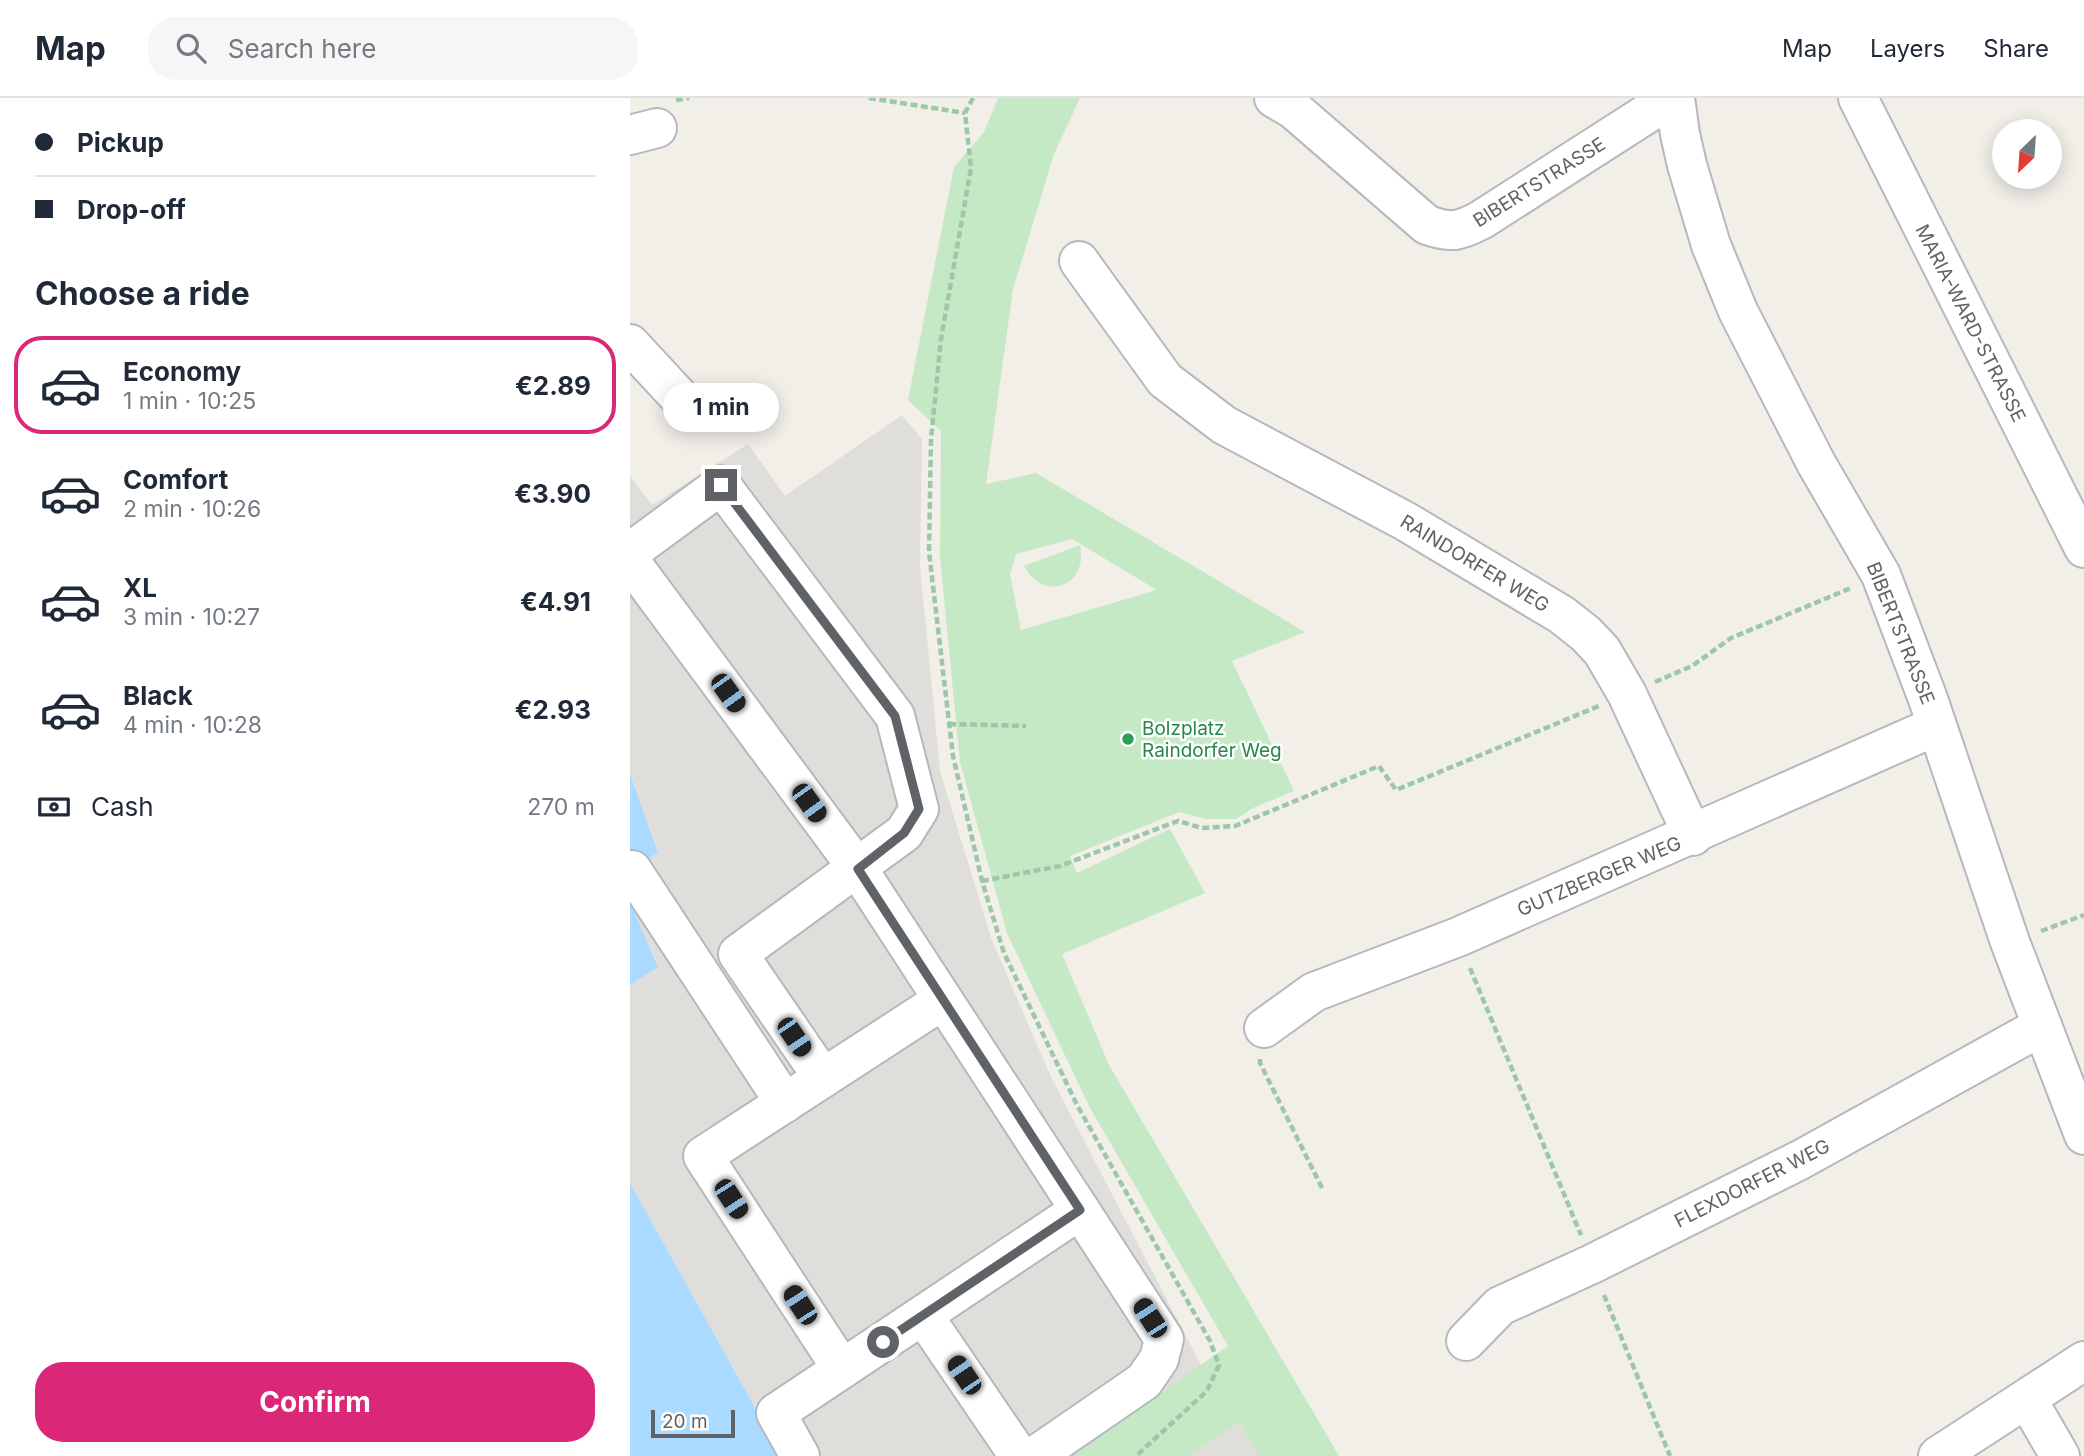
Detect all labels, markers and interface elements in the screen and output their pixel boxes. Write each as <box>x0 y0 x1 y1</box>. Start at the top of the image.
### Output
search box <box>148 17 638 80</box>
text: Map <box>35 28 106 68</box>
icon: search <box>172 29 210 67</box>
text: Search here <box>228 33 376 64</box>
text: Map <box>1782 34 1832 63</box>
text: Layers <box>1870 34 1945 63</box>
text: Share <box>1983 34 2049 63</box>
north arrow <box>1992 119 2062 189</box>
map controls <box>1992 119 2062 189</box>
text: Pickup <box>77 127 164 158</box>
street label: BIBERTSTRASSE <box>1469 133 1610 232</box>
text: Drop-off <box>77 194 186 225</box>
street label: MARIA-WARD-STRASSE <box>1911 220 2030 426</box>
text: Choose a ride <box>35 274 250 313</box>
icon: car <box>39 354 102 417</box>
text: Economy <box>123 356 241 387</box>
text: €2.89 <box>515 370 591 401</box>
callout: 1 min <box>663 384 779 432</box>
text: 1 min · 10:25 <box>123 387 256 415</box>
text: 1 min <box>693 393 749 421</box>
icon: car <box>39 462 102 525</box>
text: Comfort <box>123 464 228 495</box>
route end <box>705 469 737 501</box>
text: €3.90 <box>514 478 591 509</box>
text: 2 min · 10:26 <box>123 495 261 523</box>
street label: RAINDORFER WEG <box>1396 510 1553 617</box>
street label: BIBERTSTRASSE <box>1862 559 1940 708</box>
icon: car <box>39 570 102 633</box>
text: XL <box>123 572 157 603</box>
text: €4.91 <box>520 586 591 617</box>
text: 3 min · 10:27 <box>123 603 260 631</box>
car <box>708 670 749 716</box>
icon: car <box>39 678 102 741</box>
text: Black <box>123 680 193 711</box>
text: €2.93 <box>515 694 591 725</box>
text: 4 min · 10:28 <box>123 711 262 739</box>
place label: Bolzplatz Raindorfer Weg <box>1142 717 1282 762</box>
marker: Bolzplatz Raindorfer Weg <box>1120 731 1136 747</box>
car <box>789 780 830 826</box>
icon: cash <box>35 788 73 826</box>
text: Cash <box>91 791 154 822</box>
text: 270 m <box>527 793 595 821</box>
street label: GUTZBERGER WEG <box>1514 831 1685 921</box>
car <box>774 1014 815 1060</box>
street label: FLEXDORFER WEG <box>1671 1134 1834 1233</box>
car <box>711 1176 752 1222</box>
car <box>780 1282 821 1328</box>
car <box>1130 1295 1171 1341</box>
route start <box>867 1326 899 1358</box>
car <box>944 1352 985 1398</box>
button: Confirm <box>35 1362 595 1442</box>
scale bar <box>651 1407 735 1439</box>
text: 20 m <box>662 1410 708 1433</box>

